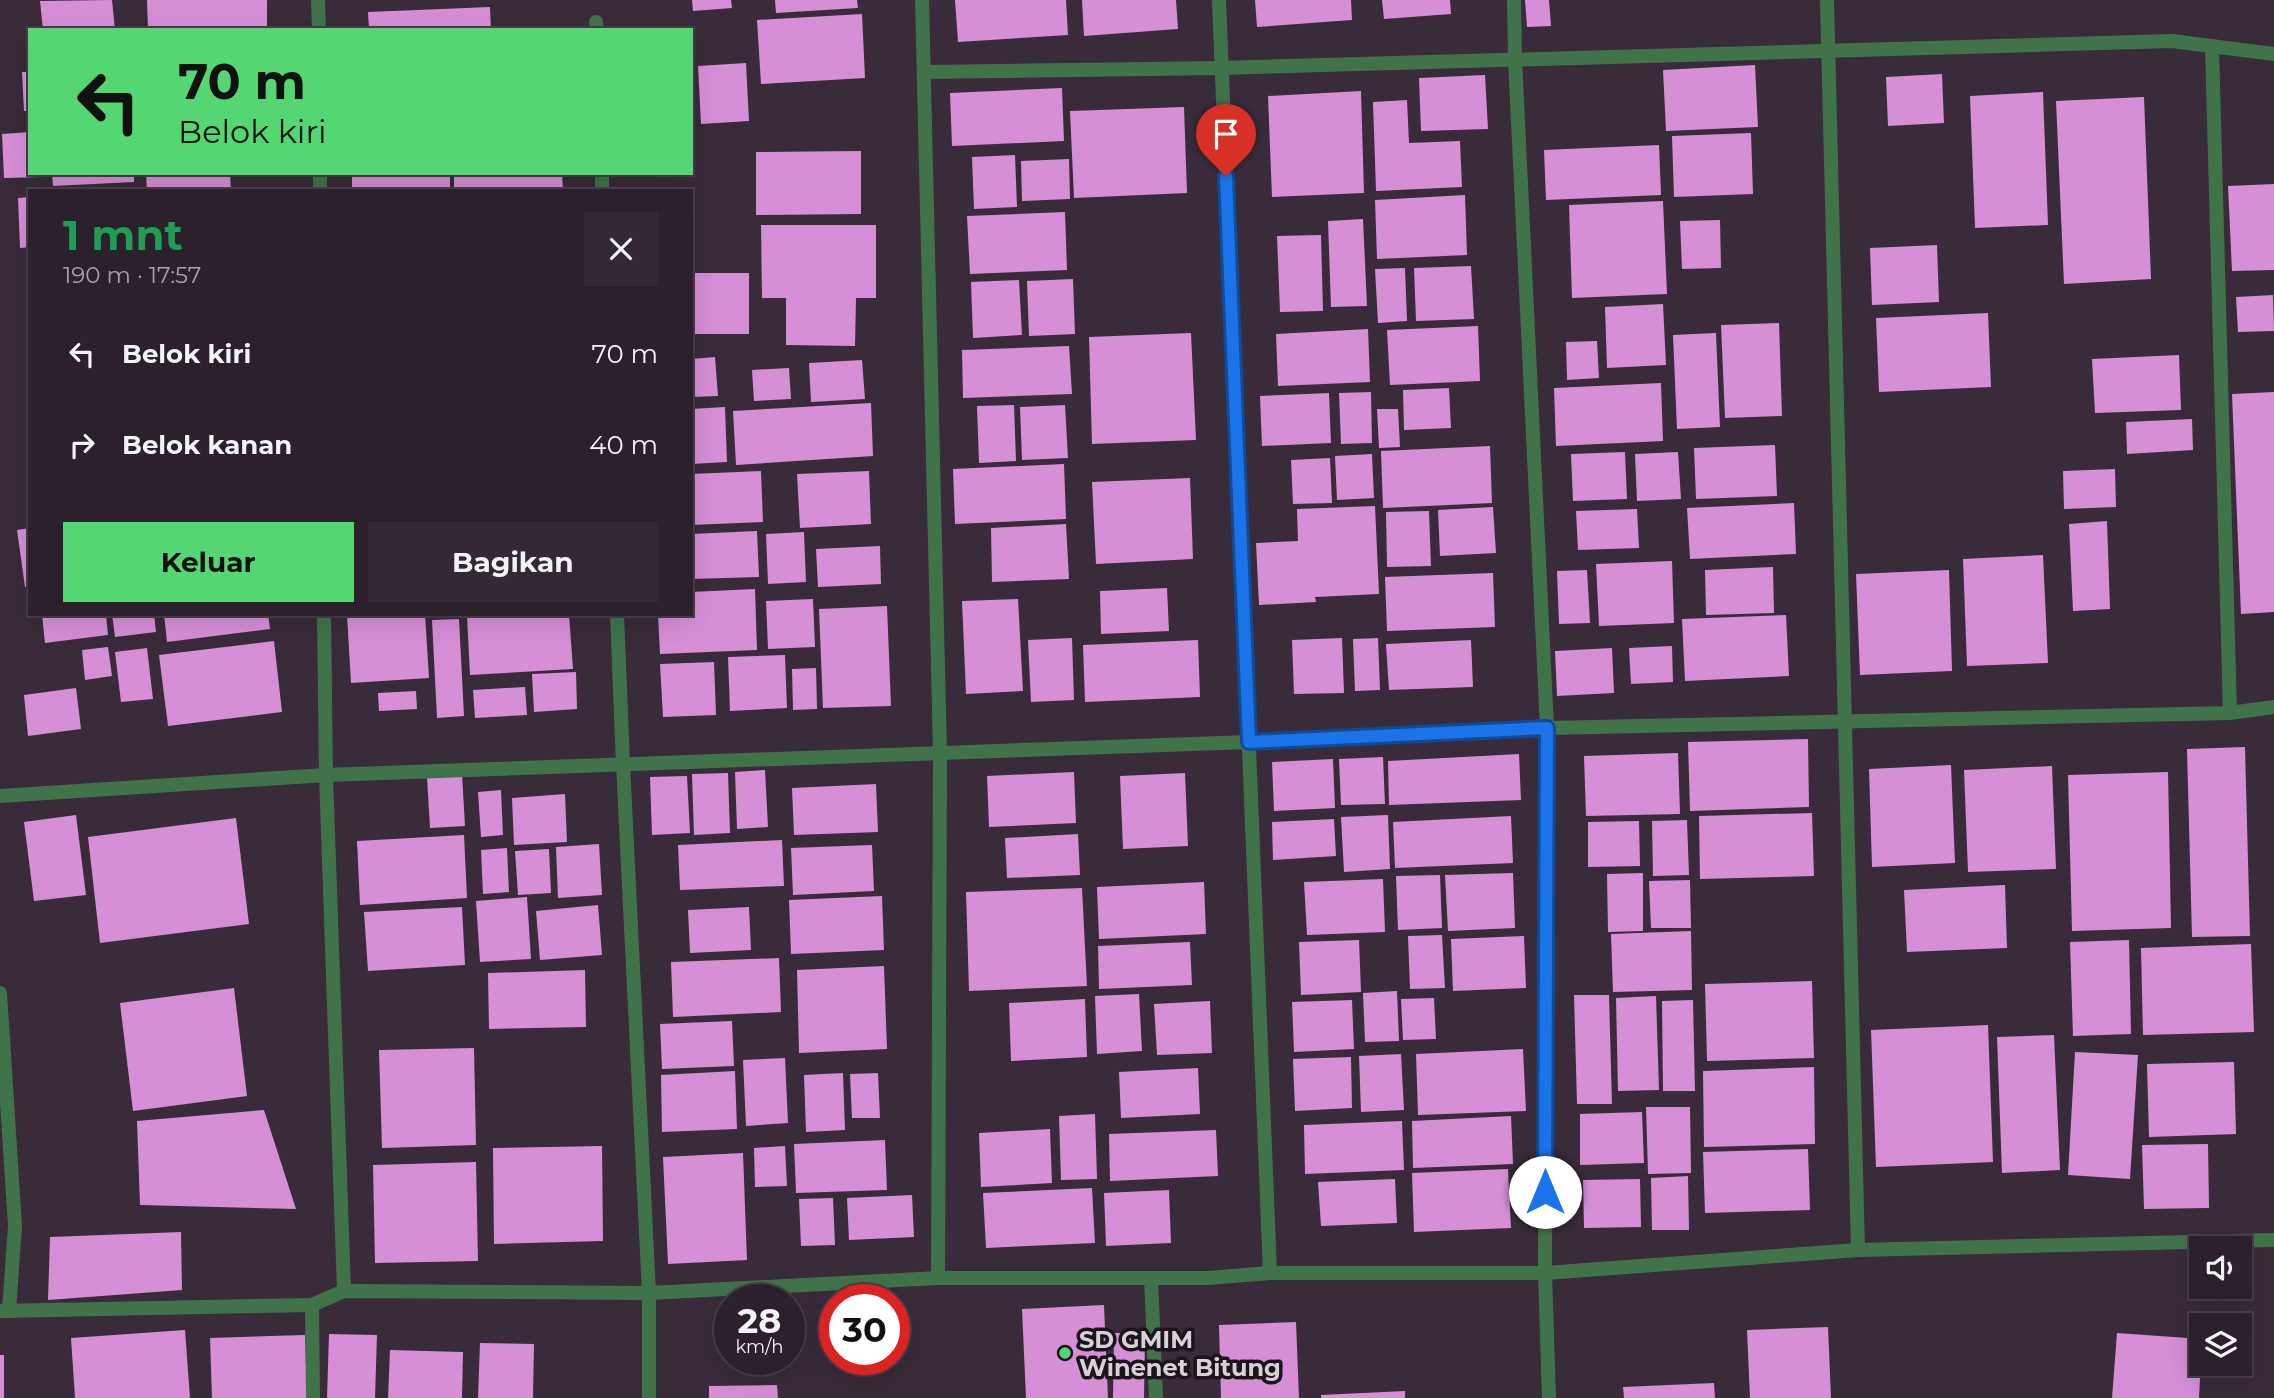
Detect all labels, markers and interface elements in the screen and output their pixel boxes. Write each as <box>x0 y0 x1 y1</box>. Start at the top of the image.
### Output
text: 70 m <box>178 52 306 111</box>
icon: left <box>63 56 154 147</box>
pin <box>1196 104 1256 176</box>
text: Belok kiri <box>178 112 327 151</box>
icon: arrive <box>1207 115 1245 153</box>
text: 1 mnt <box>63 209 183 261</box>
button: close <box>584 212 658 286</box>
text: 190 m · 17:57 <box>63 261 201 289</box>
icon: left <box>63 335 101 373</box>
text: Belok kiri <box>122 338 251 370</box>
text: 70 m <box>592 338 658 370</box>
icon: right <box>63 426 101 464</box>
text: Belok kanan <box>122 429 292 461</box>
text: 40 m <box>589 429 658 461</box>
button: Keluar <box>63 522 354 602</box>
button: Bagikan <box>368 522 658 602</box>
position arrow <box>1508 1155 1582 1229</box>
map controls <box>2189 1236 2252 1376</box>
button: sound <box>2189 1236 2252 1299</box>
speed limit sign: 30 <box>819 1284 910 1375</box>
text: 28 <box>738 1299 781 1342</box>
button: layers <box>2189 1313 2252 1376</box>
place label: SD GMIM Winenet Bitung <box>1079 1325 1281 1382</box>
text: km/h <box>735 1336 784 1358</box>
marker: SD GMIM Winenet Bitung <box>1057 1345 1073 1361</box>

